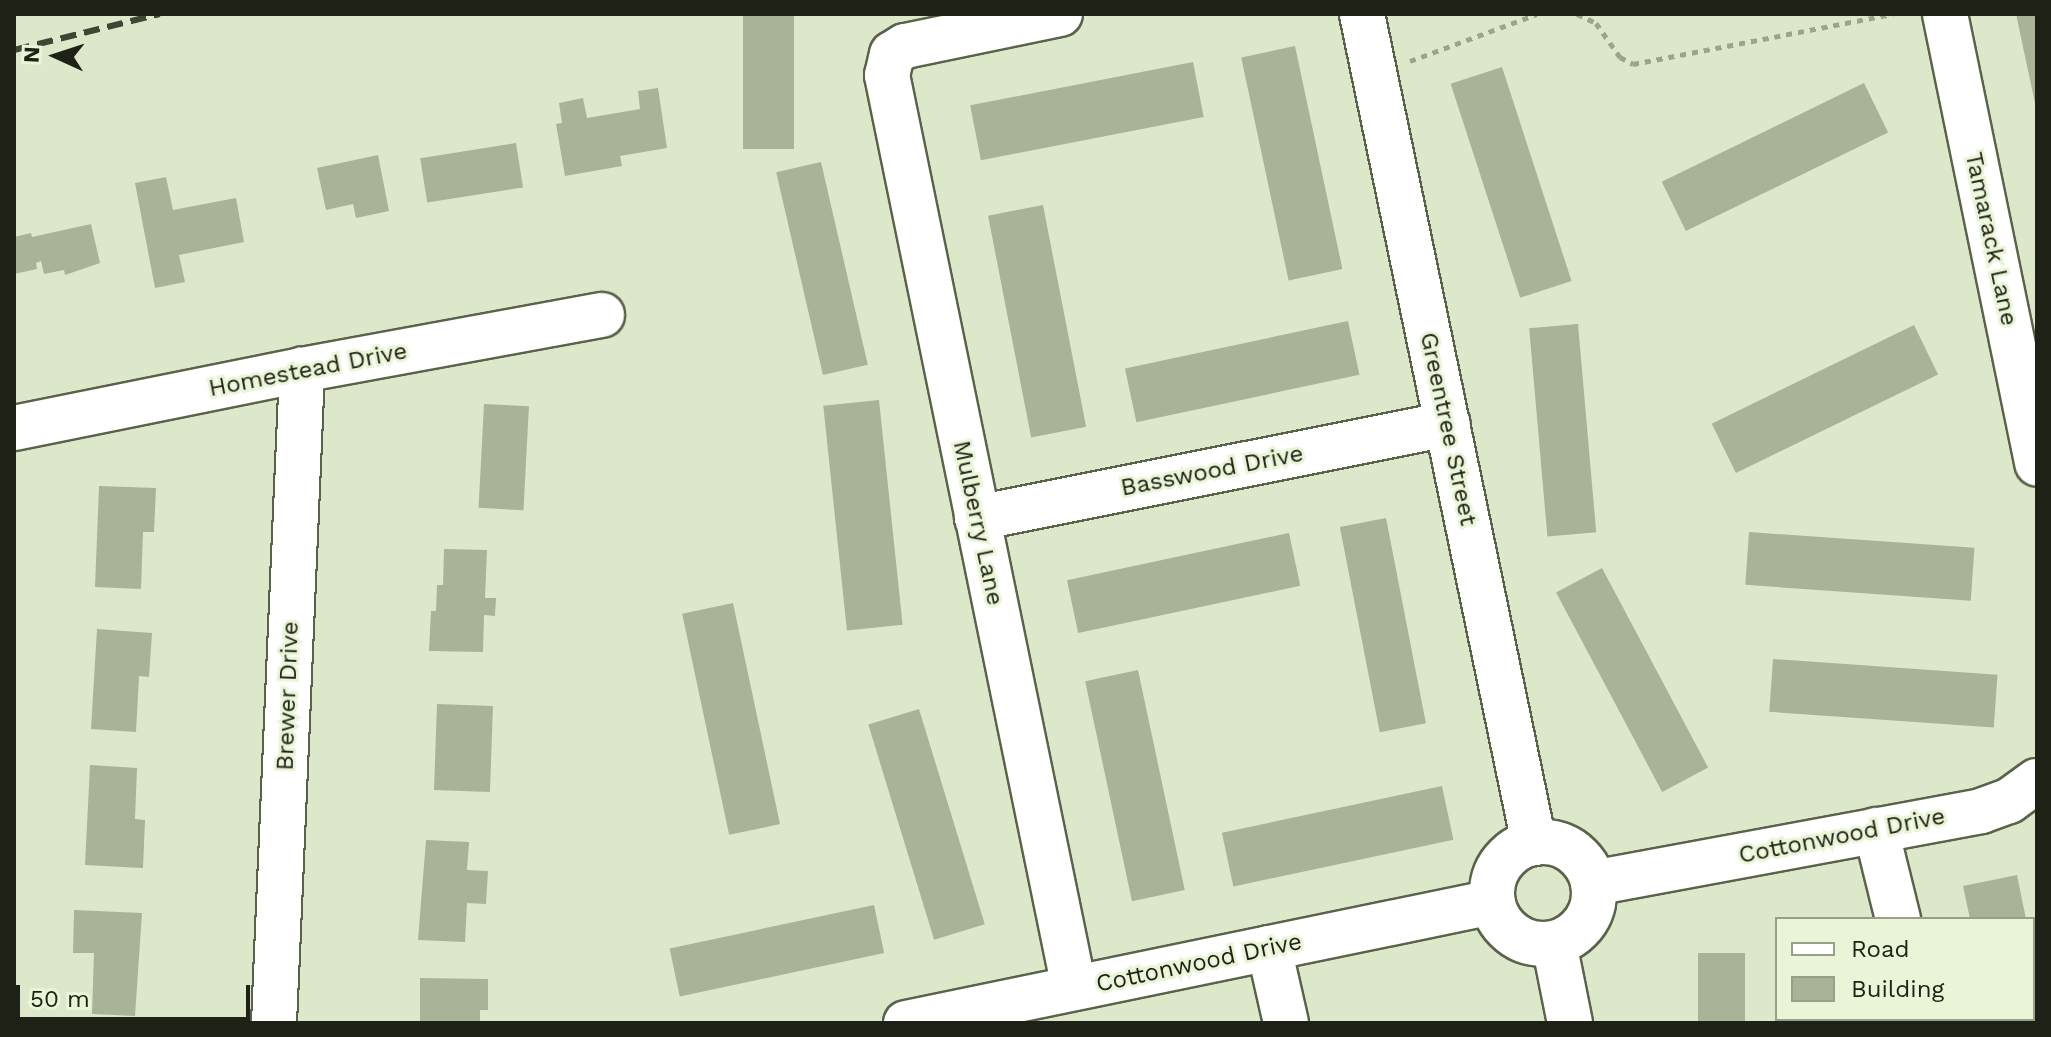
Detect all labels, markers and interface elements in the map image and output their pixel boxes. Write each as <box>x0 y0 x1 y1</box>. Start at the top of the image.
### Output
north arrow <box>16 16 96 96</box>
text: N <box>19 46 44 64</box>
street label: Tamarack Lane <box>1959 149 2023 329</box>
street label: Greentree Street <box>1413 330 1483 528</box>
street label: Homestead Drive <box>206 337 410 403</box>
street label: Mulberry Lane <box>946 438 1010 608</box>
street label: Basswood Drive <box>1118 439 1306 503</box>
street label: Brewer Drive <box>271 621 305 771</box>
street label: Cottonwood Drive <box>1736 802 1948 870</box>
legend <box>1775 917 2035 1021</box>
street label: Cottonwood Drive <box>1093 927 1305 999</box>
text: Road <box>1851 935 1910 963</box>
scale bar <box>20 969 254 1019</box>
text: Building <box>1851 975 1944 1003</box>
text: 50 m <box>30 985 90 1013</box>

